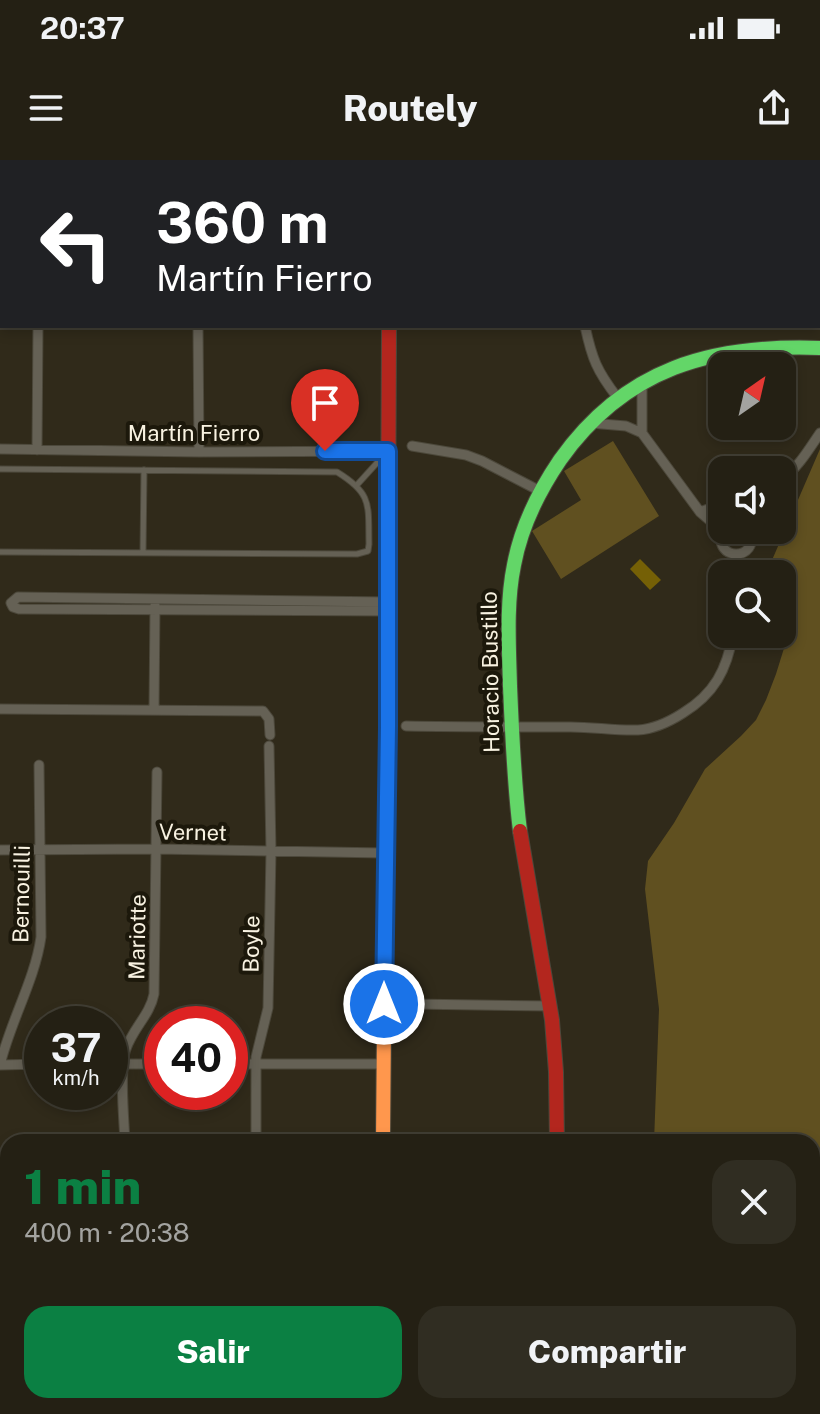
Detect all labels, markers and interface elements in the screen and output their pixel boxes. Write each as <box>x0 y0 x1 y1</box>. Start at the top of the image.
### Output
text: 20:37 <box>40 10 125 46</box>
icon: menu <box>24 86 68 130</box>
icon: share <box>752 86 796 130</box>
text: Routely <box>343 87 477 129</box>
text: 360 m <box>156 190 329 256</box>
icon: left <box>24 192 128 296</box>
text: Martín Fierro <box>156 257 373 299</box>
north arrow <box>708 352 796 440</box>
map controls <box>708 352 796 648</box>
pin <box>291 369 359 451</box>
icon: arrive <box>303 381 347 425</box>
street label: Martín Fierro <box>128 420 260 446</box>
button: sound <box>708 456 796 544</box>
button: search <box>708 560 796 648</box>
street label: Horacio Bustillo <box>476 591 504 753</box>
street label: Vernet <box>159 818 227 846</box>
street label: Bernouilli <box>7 845 35 943</box>
street label: Mariotte <box>123 894 151 980</box>
street label: Boyle <box>238 915 264 973</box>
position arrow <box>342 962 426 1046</box>
speed limit sign: 40 <box>144 1006 248 1110</box>
text: 37 <box>51 1024 101 1071</box>
text: km/h <box>52 1066 100 1090</box>
text: 1 min <box>24 1158 141 1215</box>
button: close <box>712 1160 796 1244</box>
text: 400 m · 20:38 <box>24 1217 190 1248</box>
button: Salir <box>24 1306 402 1398</box>
button: Compartir <box>418 1306 796 1398</box>

